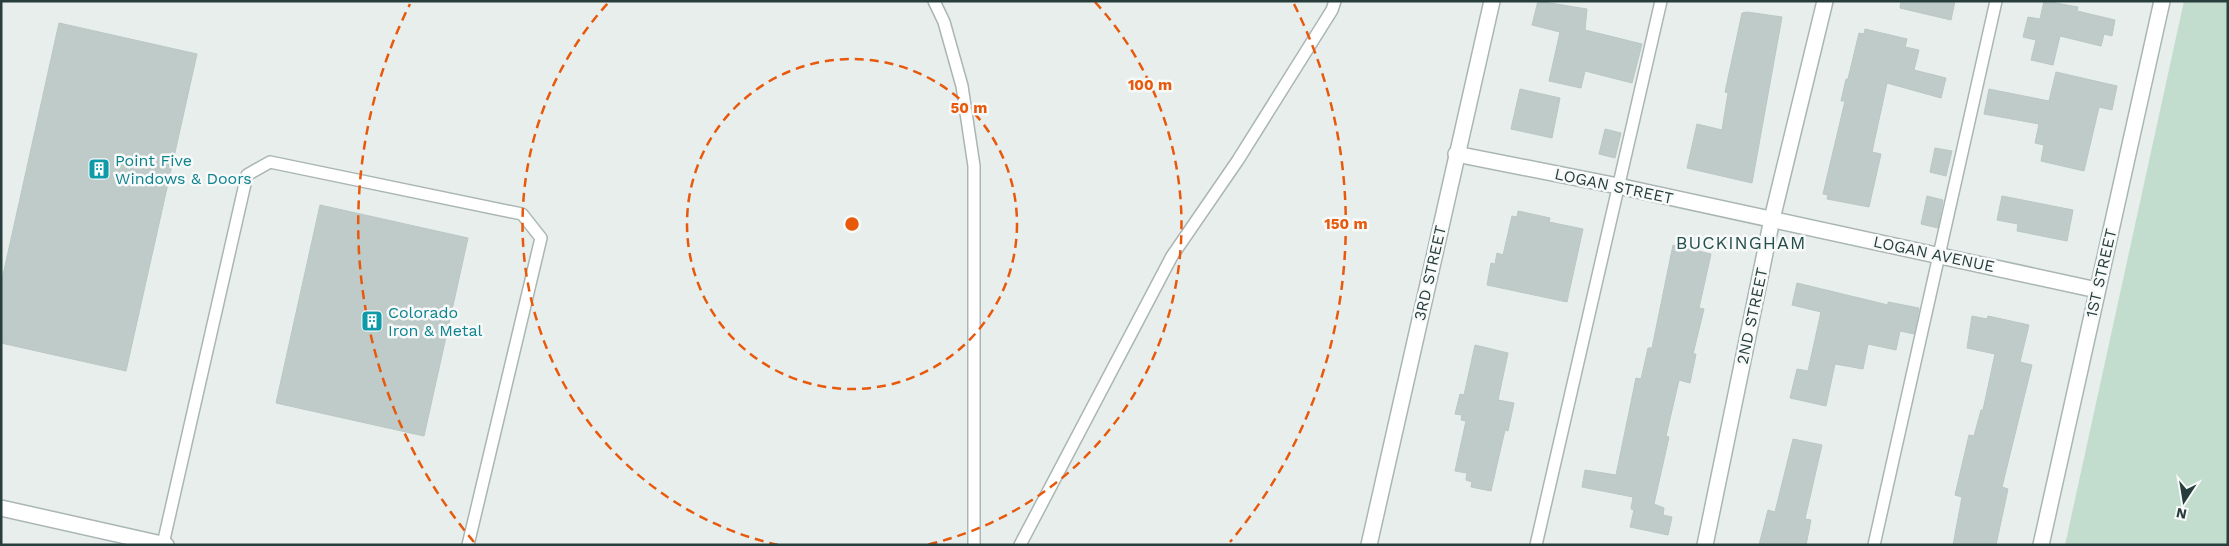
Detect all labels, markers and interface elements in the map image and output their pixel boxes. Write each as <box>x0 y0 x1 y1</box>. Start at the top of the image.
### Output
text: 100 m <box>1128 76 1172 94</box>
text: 50 m <box>951 99 987 117</box>
place label: Point Five Windows & Doors <box>115 151 252 188</box>
building icon: Point Five Windows & Doors <box>87 157 111 181</box>
street label: LOGAN STREET <box>1553 164 1675 208</box>
centre of rings <box>843 215 861 233</box>
text: 150 m <box>1324 215 1368 233</box>
street label: 3RD STREET <box>1410 223 1450 322</box>
street label: 1ST STREET <box>2082 226 2121 319</box>
district label: BUCKINGHAM <box>1676 232 1806 253</box>
street label: LOGAN AVENUE <box>1872 232 1996 276</box>
street label: 2ND STREET <box>1732 266 1772 366</box>
place label: Colorado Iron & Metal <box>388 303 483 340</box>
building icon: Colorado Iron & Metal <box>360 309 384 333</box>
north arrow <box>2159 476 2209 526</box>
text: N <box>2175 505 2188 523</box>

